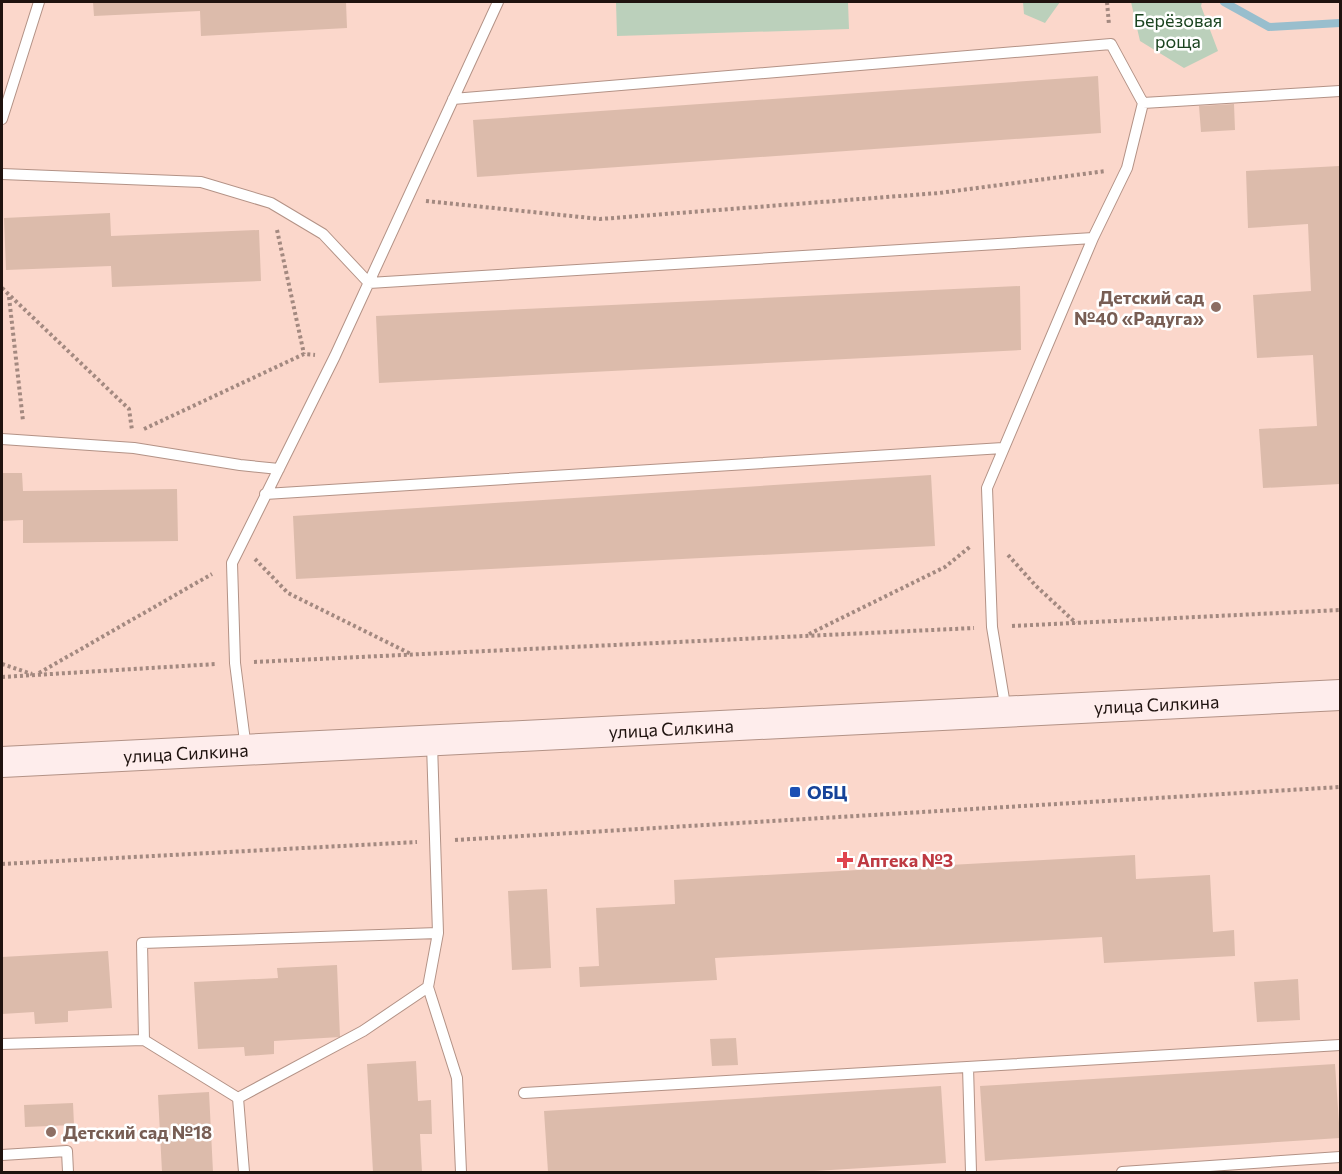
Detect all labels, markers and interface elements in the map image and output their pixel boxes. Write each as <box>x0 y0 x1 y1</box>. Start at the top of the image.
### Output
park label: Берёзовая роща <box>1134 9 1222 52</box>
place label: Детский сад №40 «Радуга» <box>1074 286 1204 329</box>
marker: Детский сад №40 «Радуга» <box>1209 300 1223 314</box>
street label: улица Силкина <box>1093 690 1220 718</box>
street label: улица Силкина <box>608 714 734 743</box>
street label: улица Силкина <box>123 739 249 767</box>
place label: ОБЦ <box>807 781 847 803</box>
marker: ОБЦ <box>788 785 802 799</box>
place label: Аптека №3 <box>857 849 953 871</box>
marker: Аптека №3 <box>838 853 852 867</box>
place label: Детский сад №18 <box>63 1121 212 1143</box>
marker: Детский сад №18 <box>44 1125 58 1139</box>

